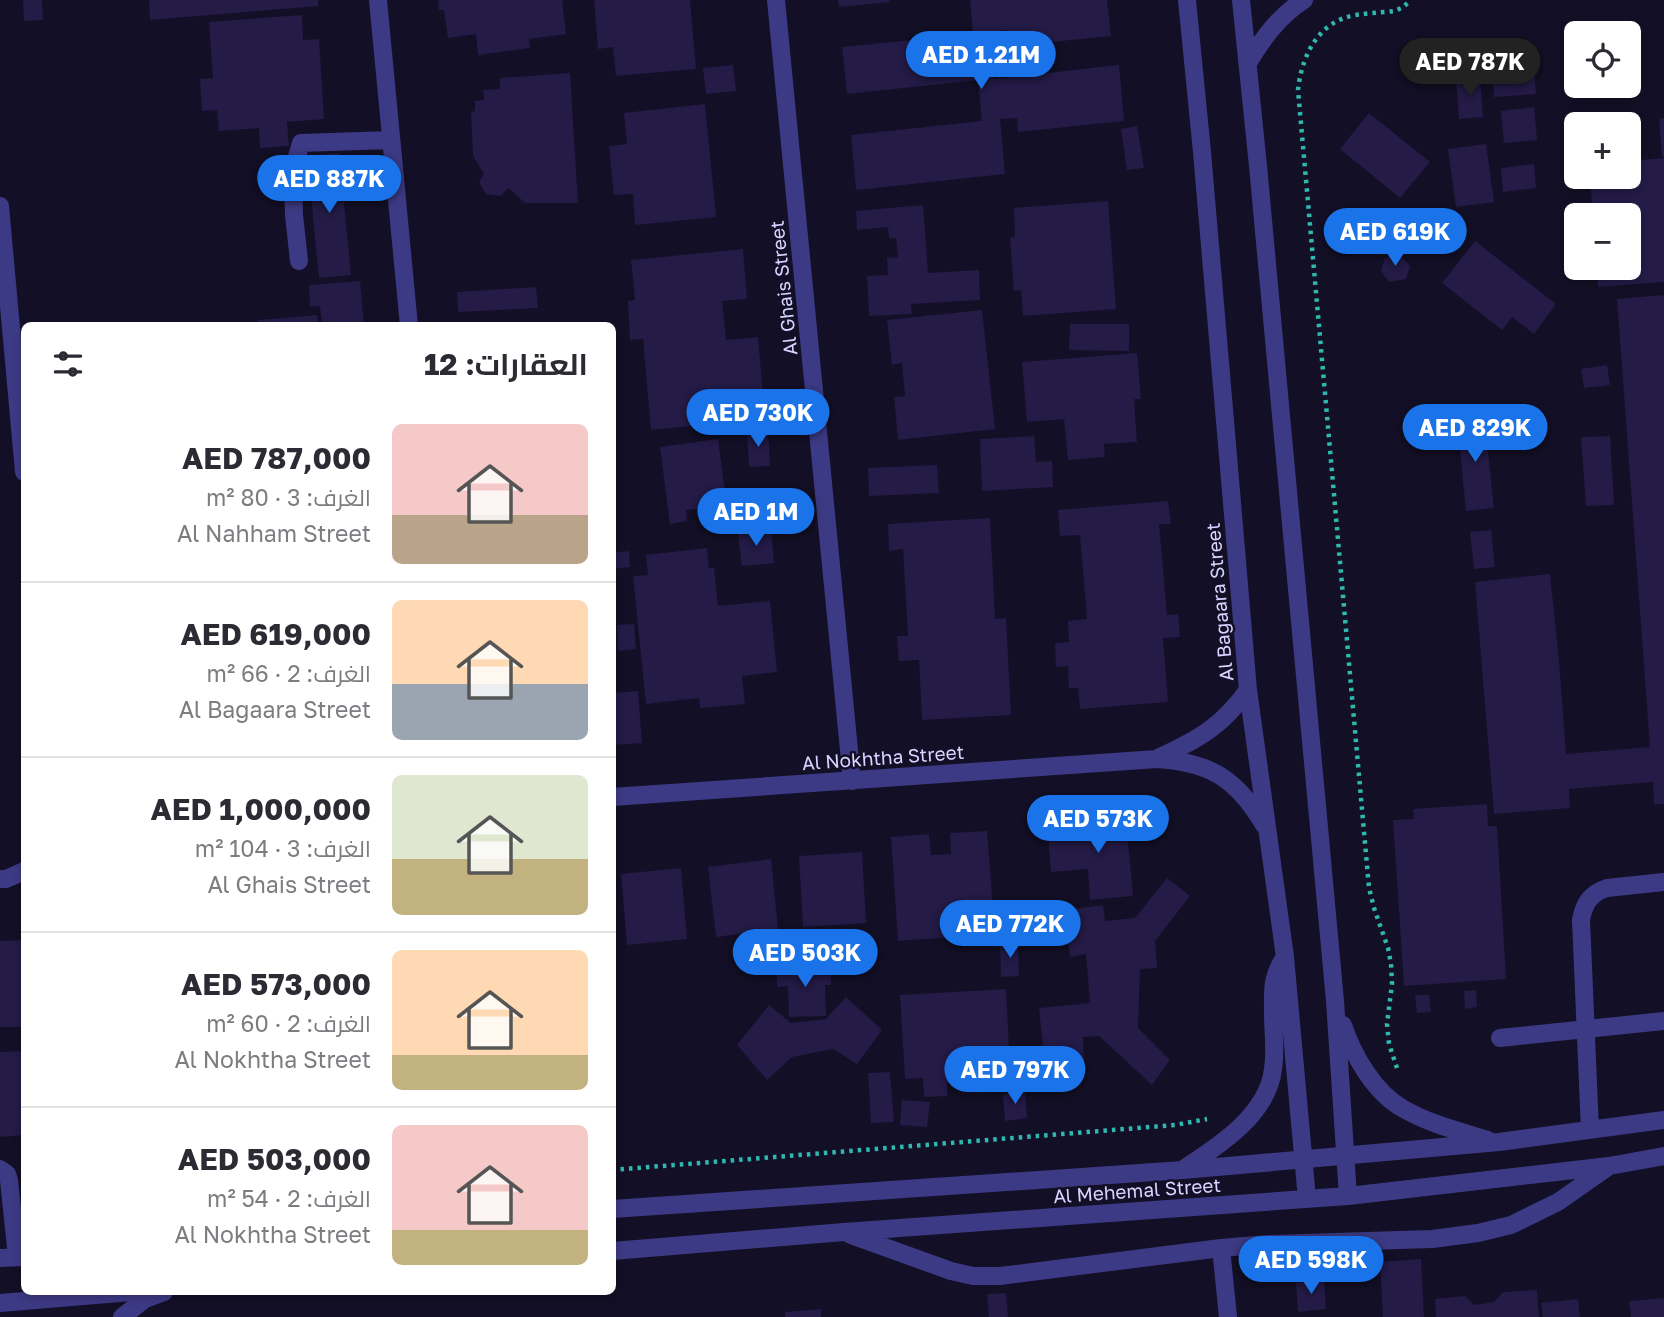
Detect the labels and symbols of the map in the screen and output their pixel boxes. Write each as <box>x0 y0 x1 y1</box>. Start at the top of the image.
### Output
pin: AED 1.21M <box>901 32 1061 91</box>
pin: AED 787K <box>1398 38 1542 98</box>
pin: AED 887K <box>257 156 401 215</box>
pin: AED 619K <box>1323 208 1467 268</box>
street label: Al Ghais Street <box>764 220 802 356</box>
pin: AED 730K <box>686 390 830 449</box>
pin: AED 829K <box>1403 405 1547 464</box>
pin: AED 1M <box>699 489 813 548</box>
street label: Al Bagaara Street <box>1201 522 1237 682</box>
street label: Al Nokhtha Street <box>801 740 965 774</box>
pin: AED 573K <box>1026 796 1170 855</box>
pin: AED 772K <box>938 900 1082 960</box>
pin: AED 503K <box>733 930 877 989</box>
pin: AED 797K <box>943 1046 1087 1106</box>
street label: Al Mehemal Street <box>1052 1173 1222 1207</box>
pin: AED 598K <box>1239 1236 1383 1296</box>

